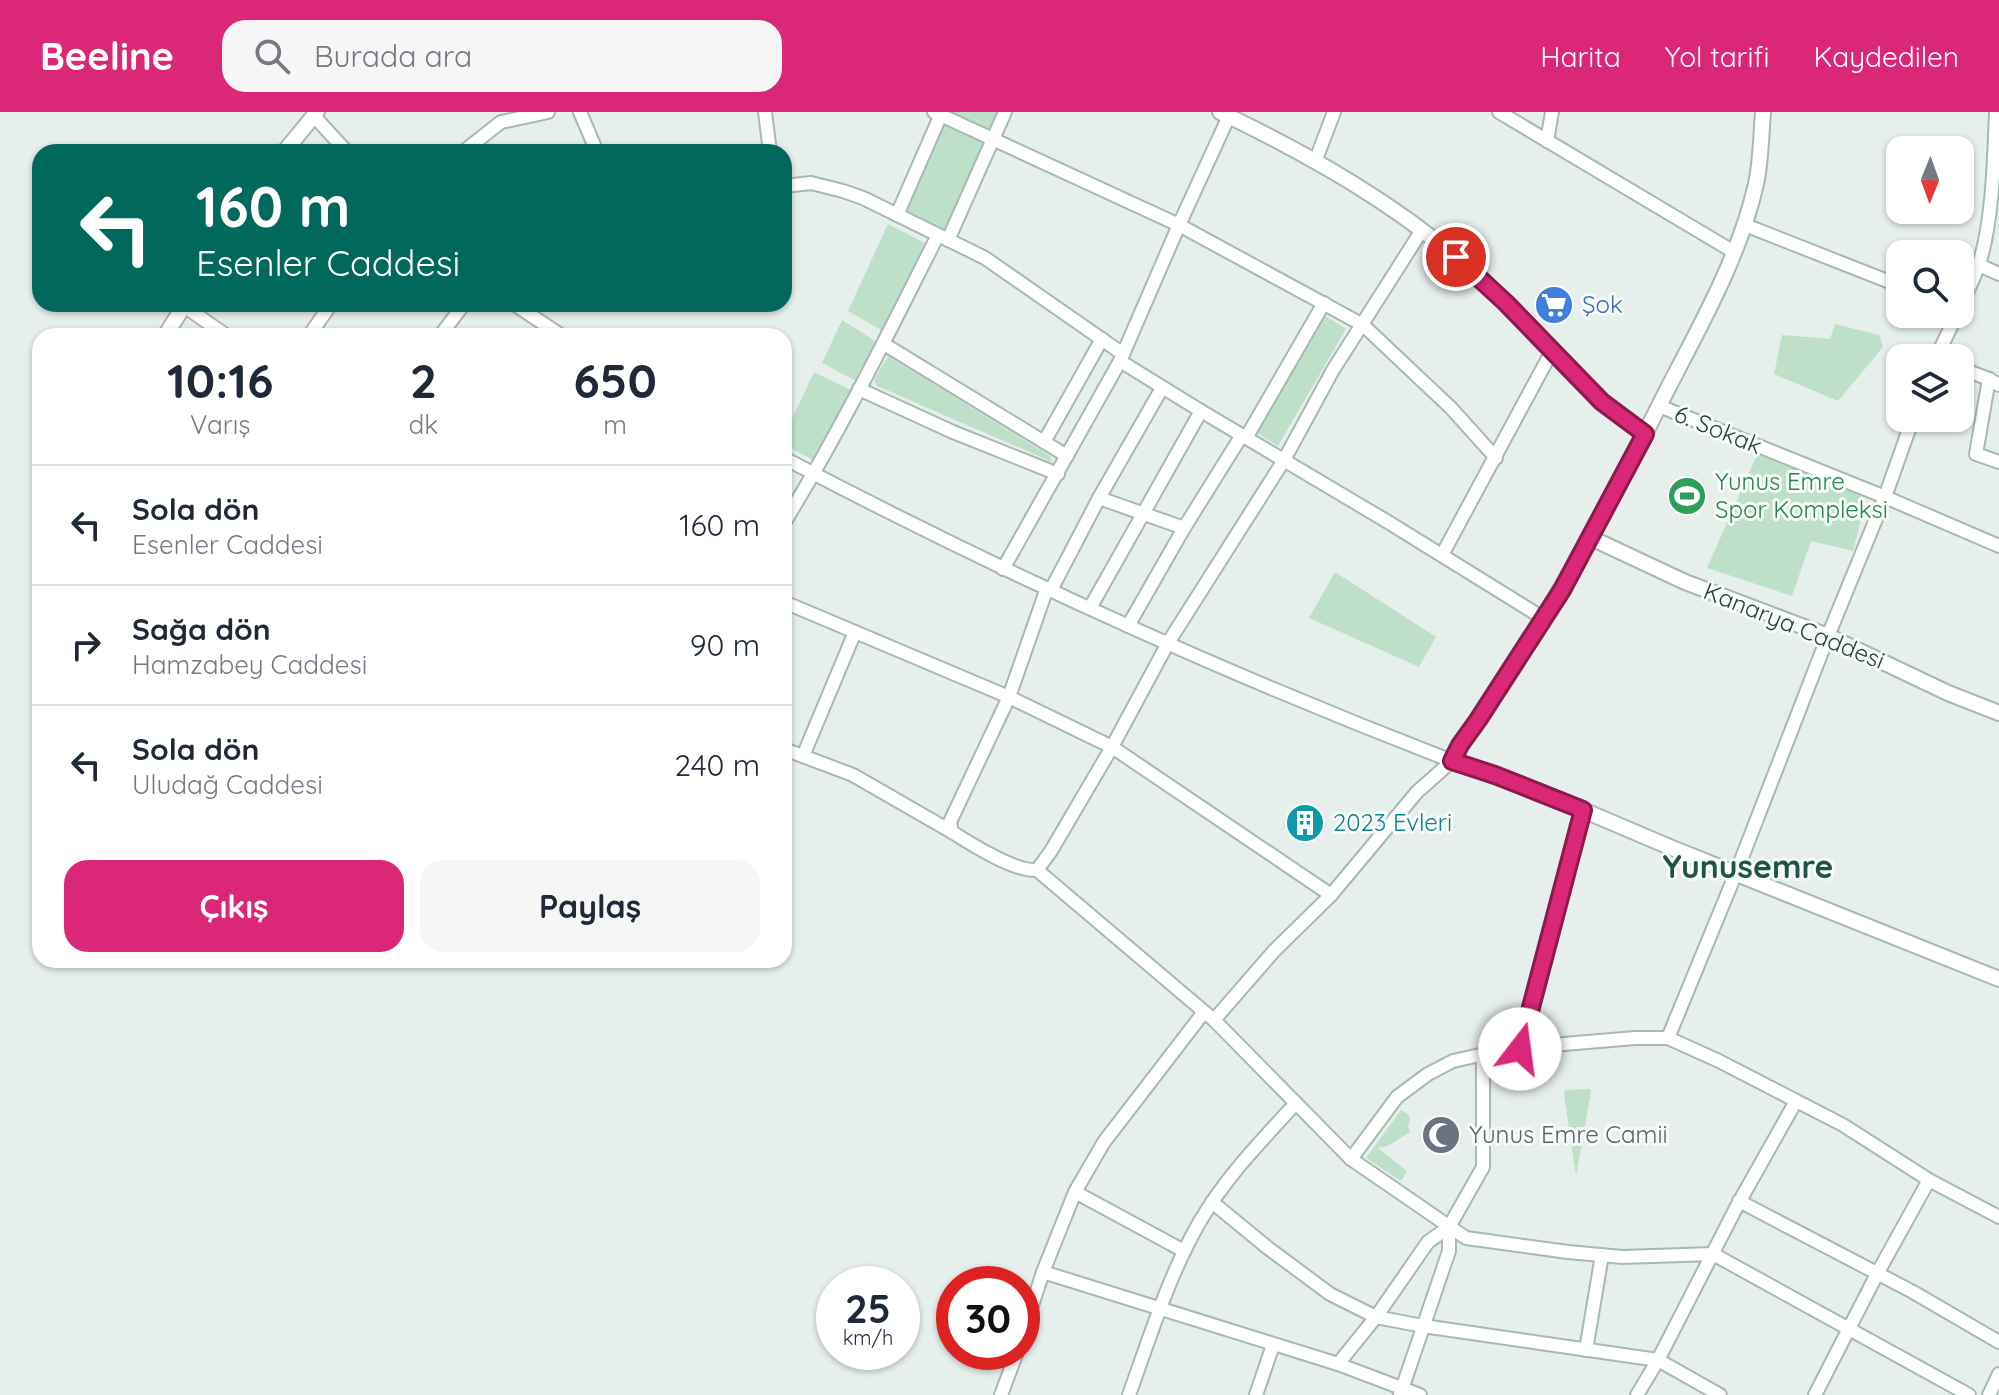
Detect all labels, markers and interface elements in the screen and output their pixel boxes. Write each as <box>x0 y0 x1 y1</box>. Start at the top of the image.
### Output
search box <box>222 20 782 92</box>
text: Beeline <box>40 32 174 80</box>
icon: search <box>250 34 294 78</box>
text: Burada ara <box>314 37 472 75</box>
text: Harita <box>1540 39 1621 74</box>
text: Yol tarifi <box>1665 39 1769 74</box>
text: Kaydedilen <box>1813 39 1959 74</box>
north arrow <box>1886 136 1974 224</box>
map controls <box>1886 136 1974 432</box>
text: 160 m <box>196 171 350 241</box>
icon: left <box>64 176 168 280</box>
pin <box>1422 223 1490 291</box>
icon: arrive <box>1434 235 1478 279</box>
text: Esenler Caddesi <box>196 240 460 285</box>
button: search <box>1886 240 1974 328</box>
supermarket icon: Şok <box>1533 284 1575 326</box>
place label: Şok <box>1582 289 1623 319</box>
button: layers <box>1886 344 1974 432</box>
text: 10:16 <box>167 350 274 410</box>
text: 2 <box>410 350 437 410</box>
text: 650 <box>573 350 657 410</box>
street label: 6. Sokak <box>1670 398 1767 460</box>
text: Varış <box>190 408 251 441</box>
text: dk <box>409 408 438 441</box>
text: m <box>603 408 627 441</box>
place label: Yunus Emre Spor Kompleksi <box>1715 466 1888 524</box>
sports icon: Yunus Emre Spor Kompleksi <box>1666 475 1708 517</box>
text: Sola dön <box>132 490 259 528</box>
icon: left <box>64 503 108 547</box>
text: 160 m <box>679 506 760 544</box>
text: Esenler Caddesi <box>132 528 323 561</box>
street label: Kanarya Caddesi <box>1700 575 1889 675</box>
text: Sağa dön <box>132 610 271 648</box>
icon: right <box>64 623 108 667</box>
text: 90 m <box>690 626 760 664</box>
text: Hamzabey Caddesi <box>132 648 367 681</box>
text: Sola dön <box>132 730 259 768</box>
icon: left <box>64 743 108 787</box>
text: 240 m <box>675 746 760 784</box>
text: Uludağ Caddesi <box>132 768 323 801</box>
building icon: 2023 Evleri <box>1284 802 1326 844</box>
place label: 2023 Evleri <box>1333 807 1452 837</box>
district label: Yunusemre <box>1663 846 1833 886</box>
button: Çıkış <box>64 860 404 952</box>
button: Paylaş <box>420 860 760 952</box>
position arrow <box>1478 1007 1562 1091</box>
mosque icon: Yunus Emre Camii <box>1420 1114 1462 1156</box>
place label: Yunus Emre Camii <box>1469 1119 1668 1149</box>
speed limit sign: 30 <box>936 1266 1040 1370</box>
text: 25 <box>845 1283 891 1333</box>
text: km/h <box>843 1325 893 1350</box>

